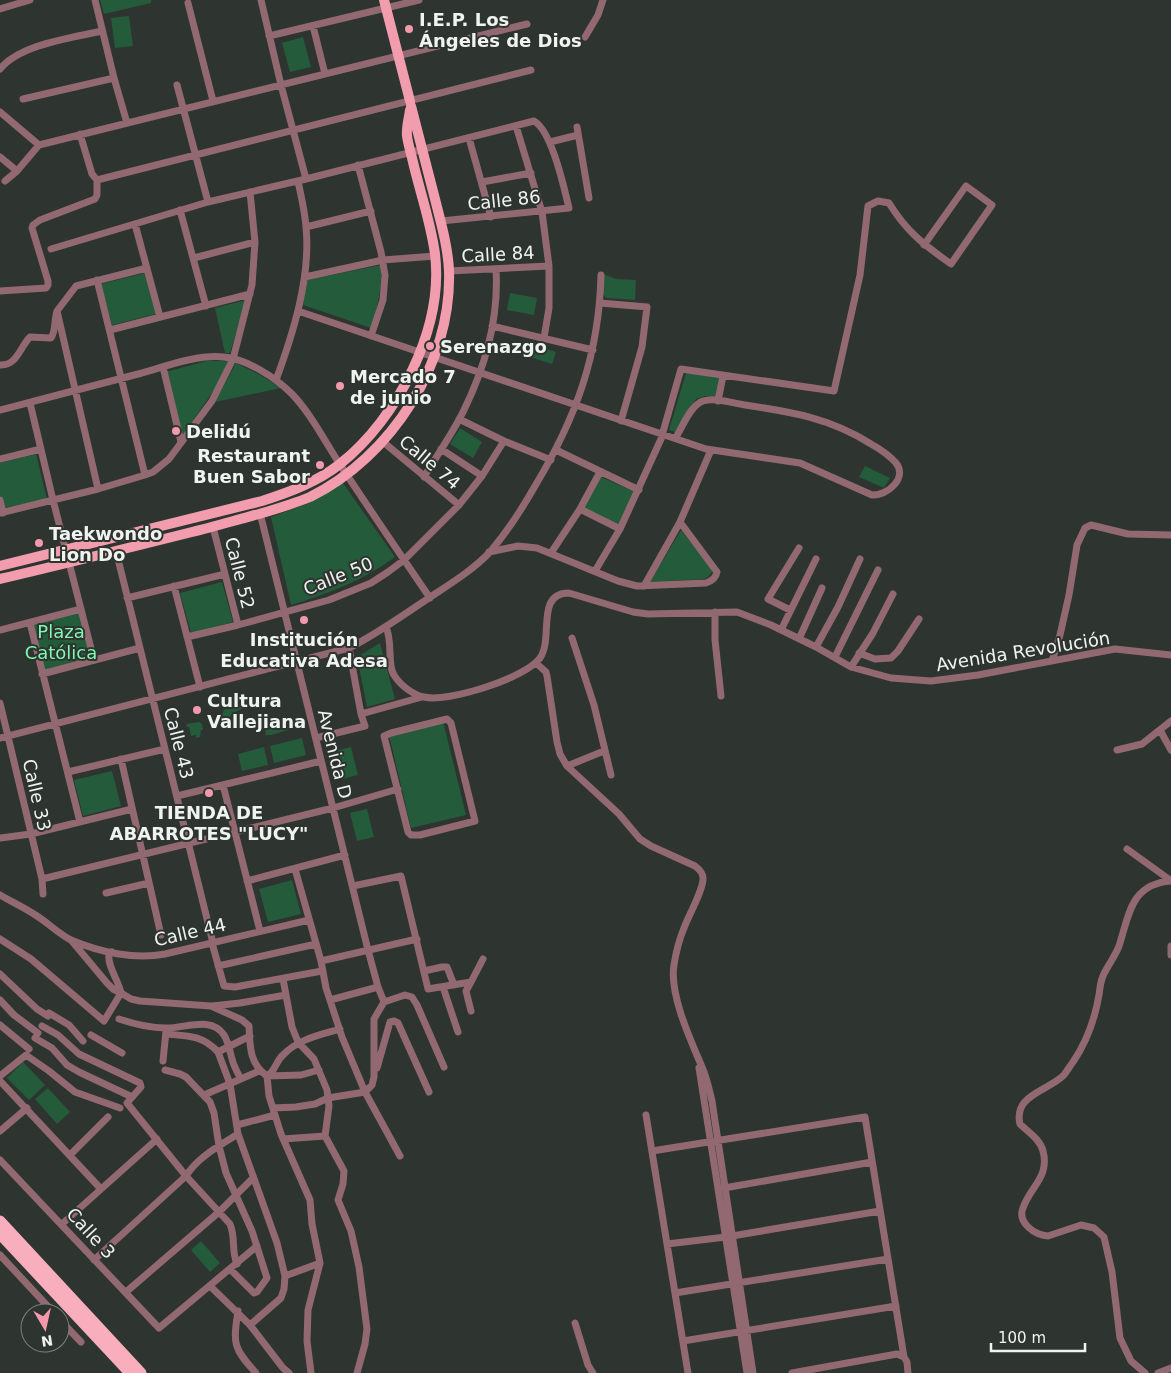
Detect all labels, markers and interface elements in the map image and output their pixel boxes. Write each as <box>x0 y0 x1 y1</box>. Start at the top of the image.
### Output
place label: I.E.P. Los Ángeles de Dios <box>419 9 582 51</box>
marker: I.E.P. Los Ángeles de Dios <box>403 23 415 35</box>
street label: Calle 86 <box>466 186 542 214</box>
street label: Calle 84 <box>461 242 535 266</box>
place label: Serenazgo <box>440 336 547 357</box>
marker: Serenazgo <box>424 340 436 352</box>
place label: Mercado 7 de junio <box>350 366 456 408</box>
marker: Mercado 7 de junio <box>334 380 346 392</box>
place label: Delidú <box>186 421 251 442</box>
marker: Delidú <box>170 425 182 437</box>
street label: Calle 74 <box>395 430 465 494</box>
place label: Restaurant Buen Sabor <box>193 445 310 487</box>
marker: Restaurant Buen Sabor <box>314 459 326 471</box>
place label: Taekwondo Lion Do <box>49 523 162 565</box>
street label: Calle 52 <box>221 535 259 611</box>
marker: Taekwondo Lion Do <box>33 537 45 549</box>
street label: Calle 50 <box>300 553 376 599</box>
marker: Institución Educativa Adesa <box>298 614 310 626</box>
park label: Plaza Católica <box>25 621 97 663</box>
street label: Avenida Revolución <box>935 627 1111 675</box>
place label: Institución Educativa Adesa <box>220 629 388 671</box>
place label: Cultura Vallejiana <box>207 690 306 732</box>
marker: Cultura Vallejiana <box>191 704 203 716</box>
street label: Calle 43 <box>160 705 198 781</box>
street label: Avenida D <box>314 707 356 801</box>
street label: Calle 33 <box>19 757 55 833</box>
marker: TIENDA DE ABARROTES "LUCY" <box>203 787 215 799</box>
place label: TIENDA DE ABARROTES "LUCY" <box>110 802 308 844</box>
street label: Calle 44 <box>152 914 228 950</box>
street label: Calle 3 <box>62 1203 120 1263</box>
north arrow <box>20 1303 70 1353</box>
scale bar <box>991 1320 1085 1352</box>
text: 100 m <box>998 1329 1046 1347</box>
text: N <box>40 1332 54 1350</box>

